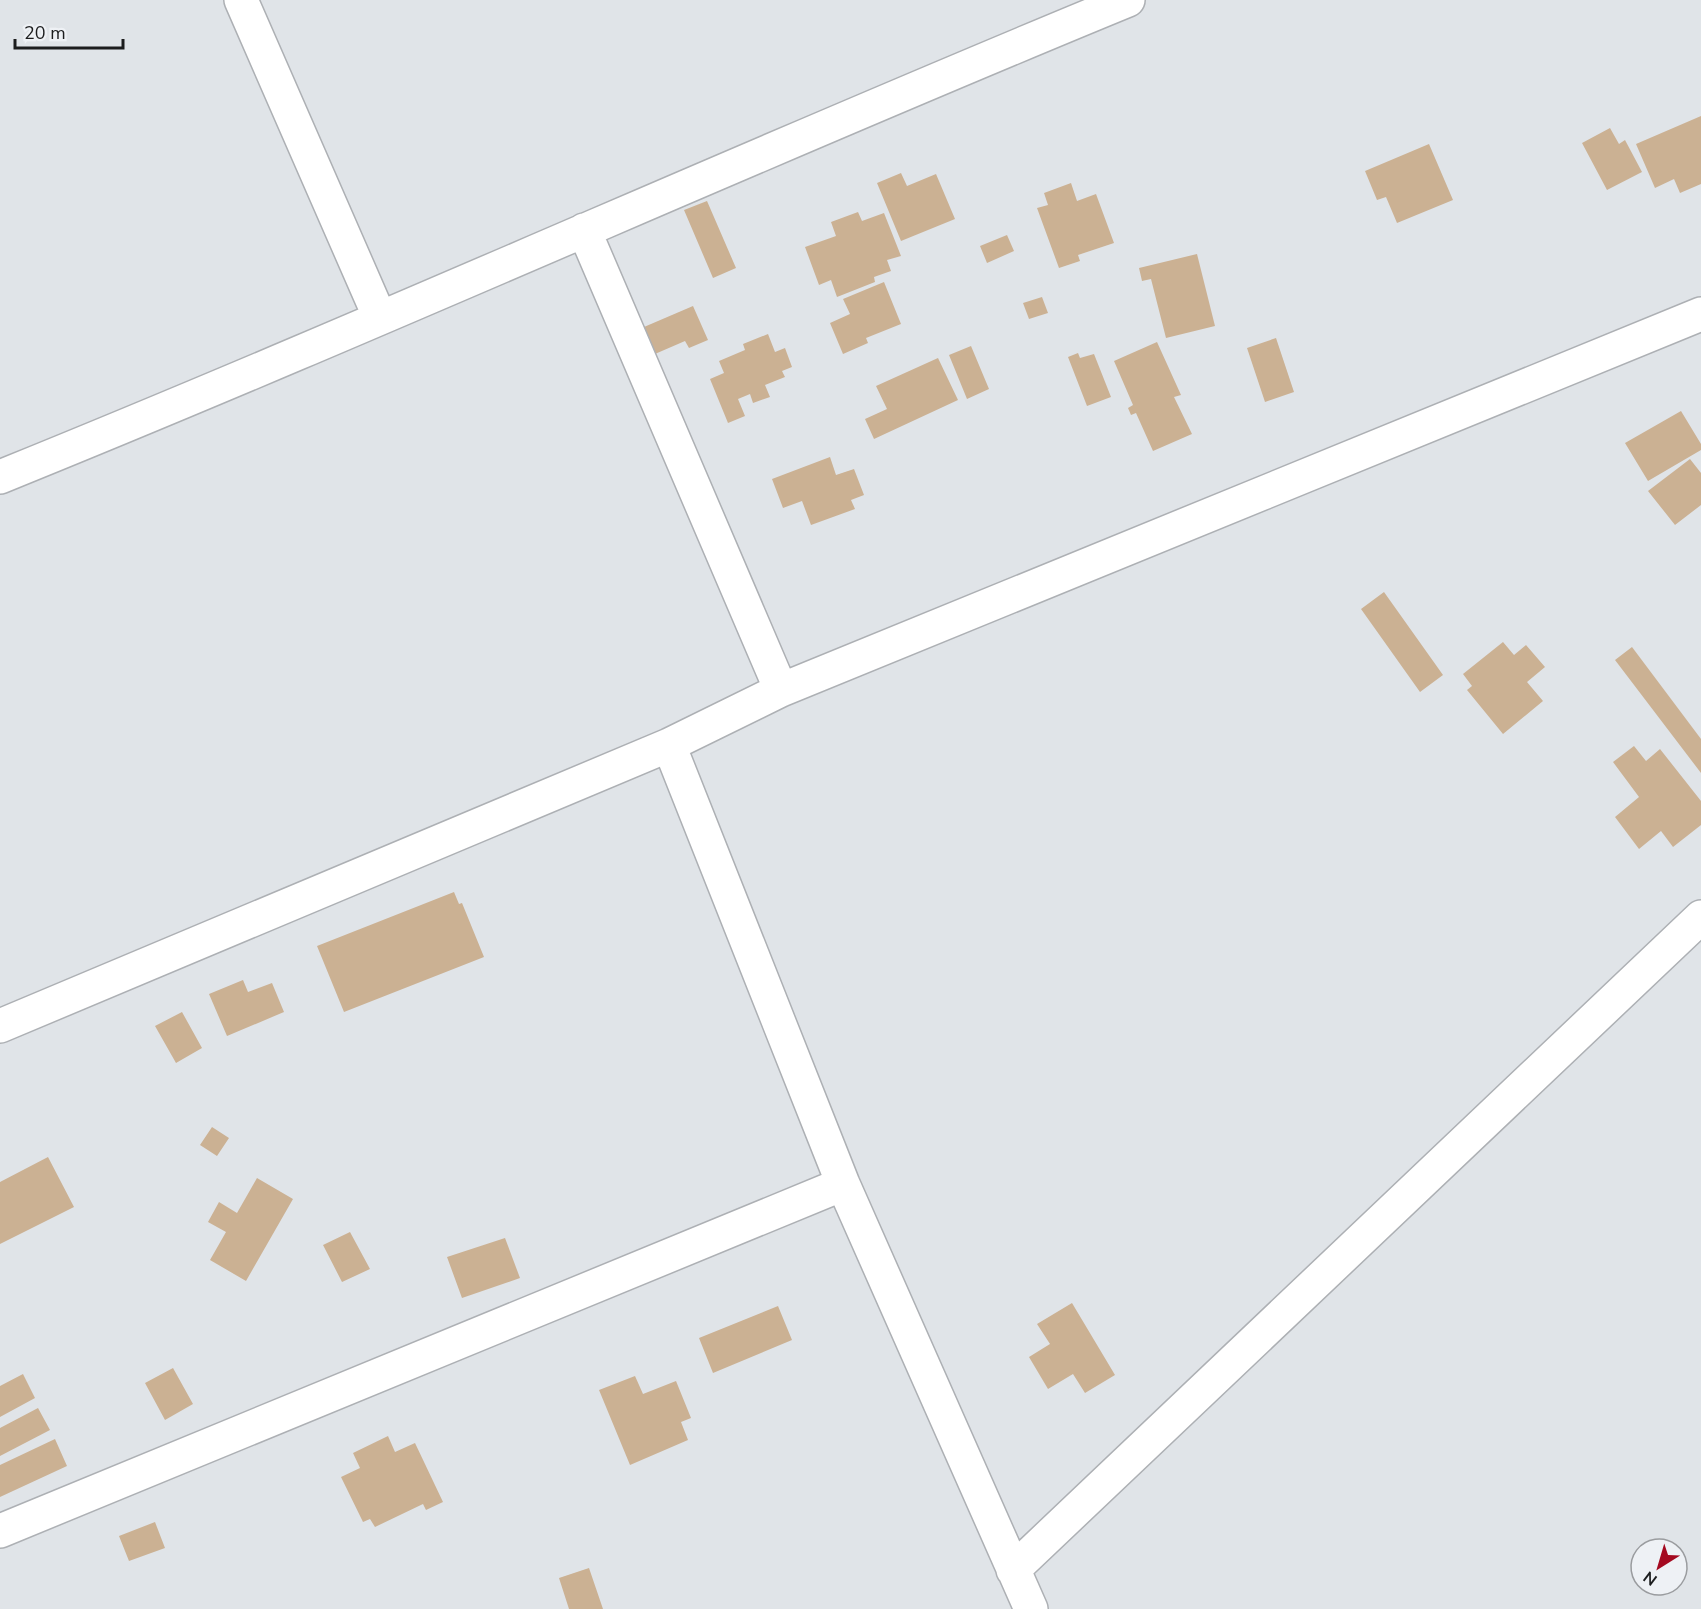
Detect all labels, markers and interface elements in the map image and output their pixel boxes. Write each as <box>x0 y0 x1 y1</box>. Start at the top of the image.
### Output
scale bar <box>15 12 123 50</box>
text: 20 m <box>24 21 66 45</box>
north arrow <box>1629 1537 1689 1597</box>
text: N <box>1639 1566 1662 1591</box>

